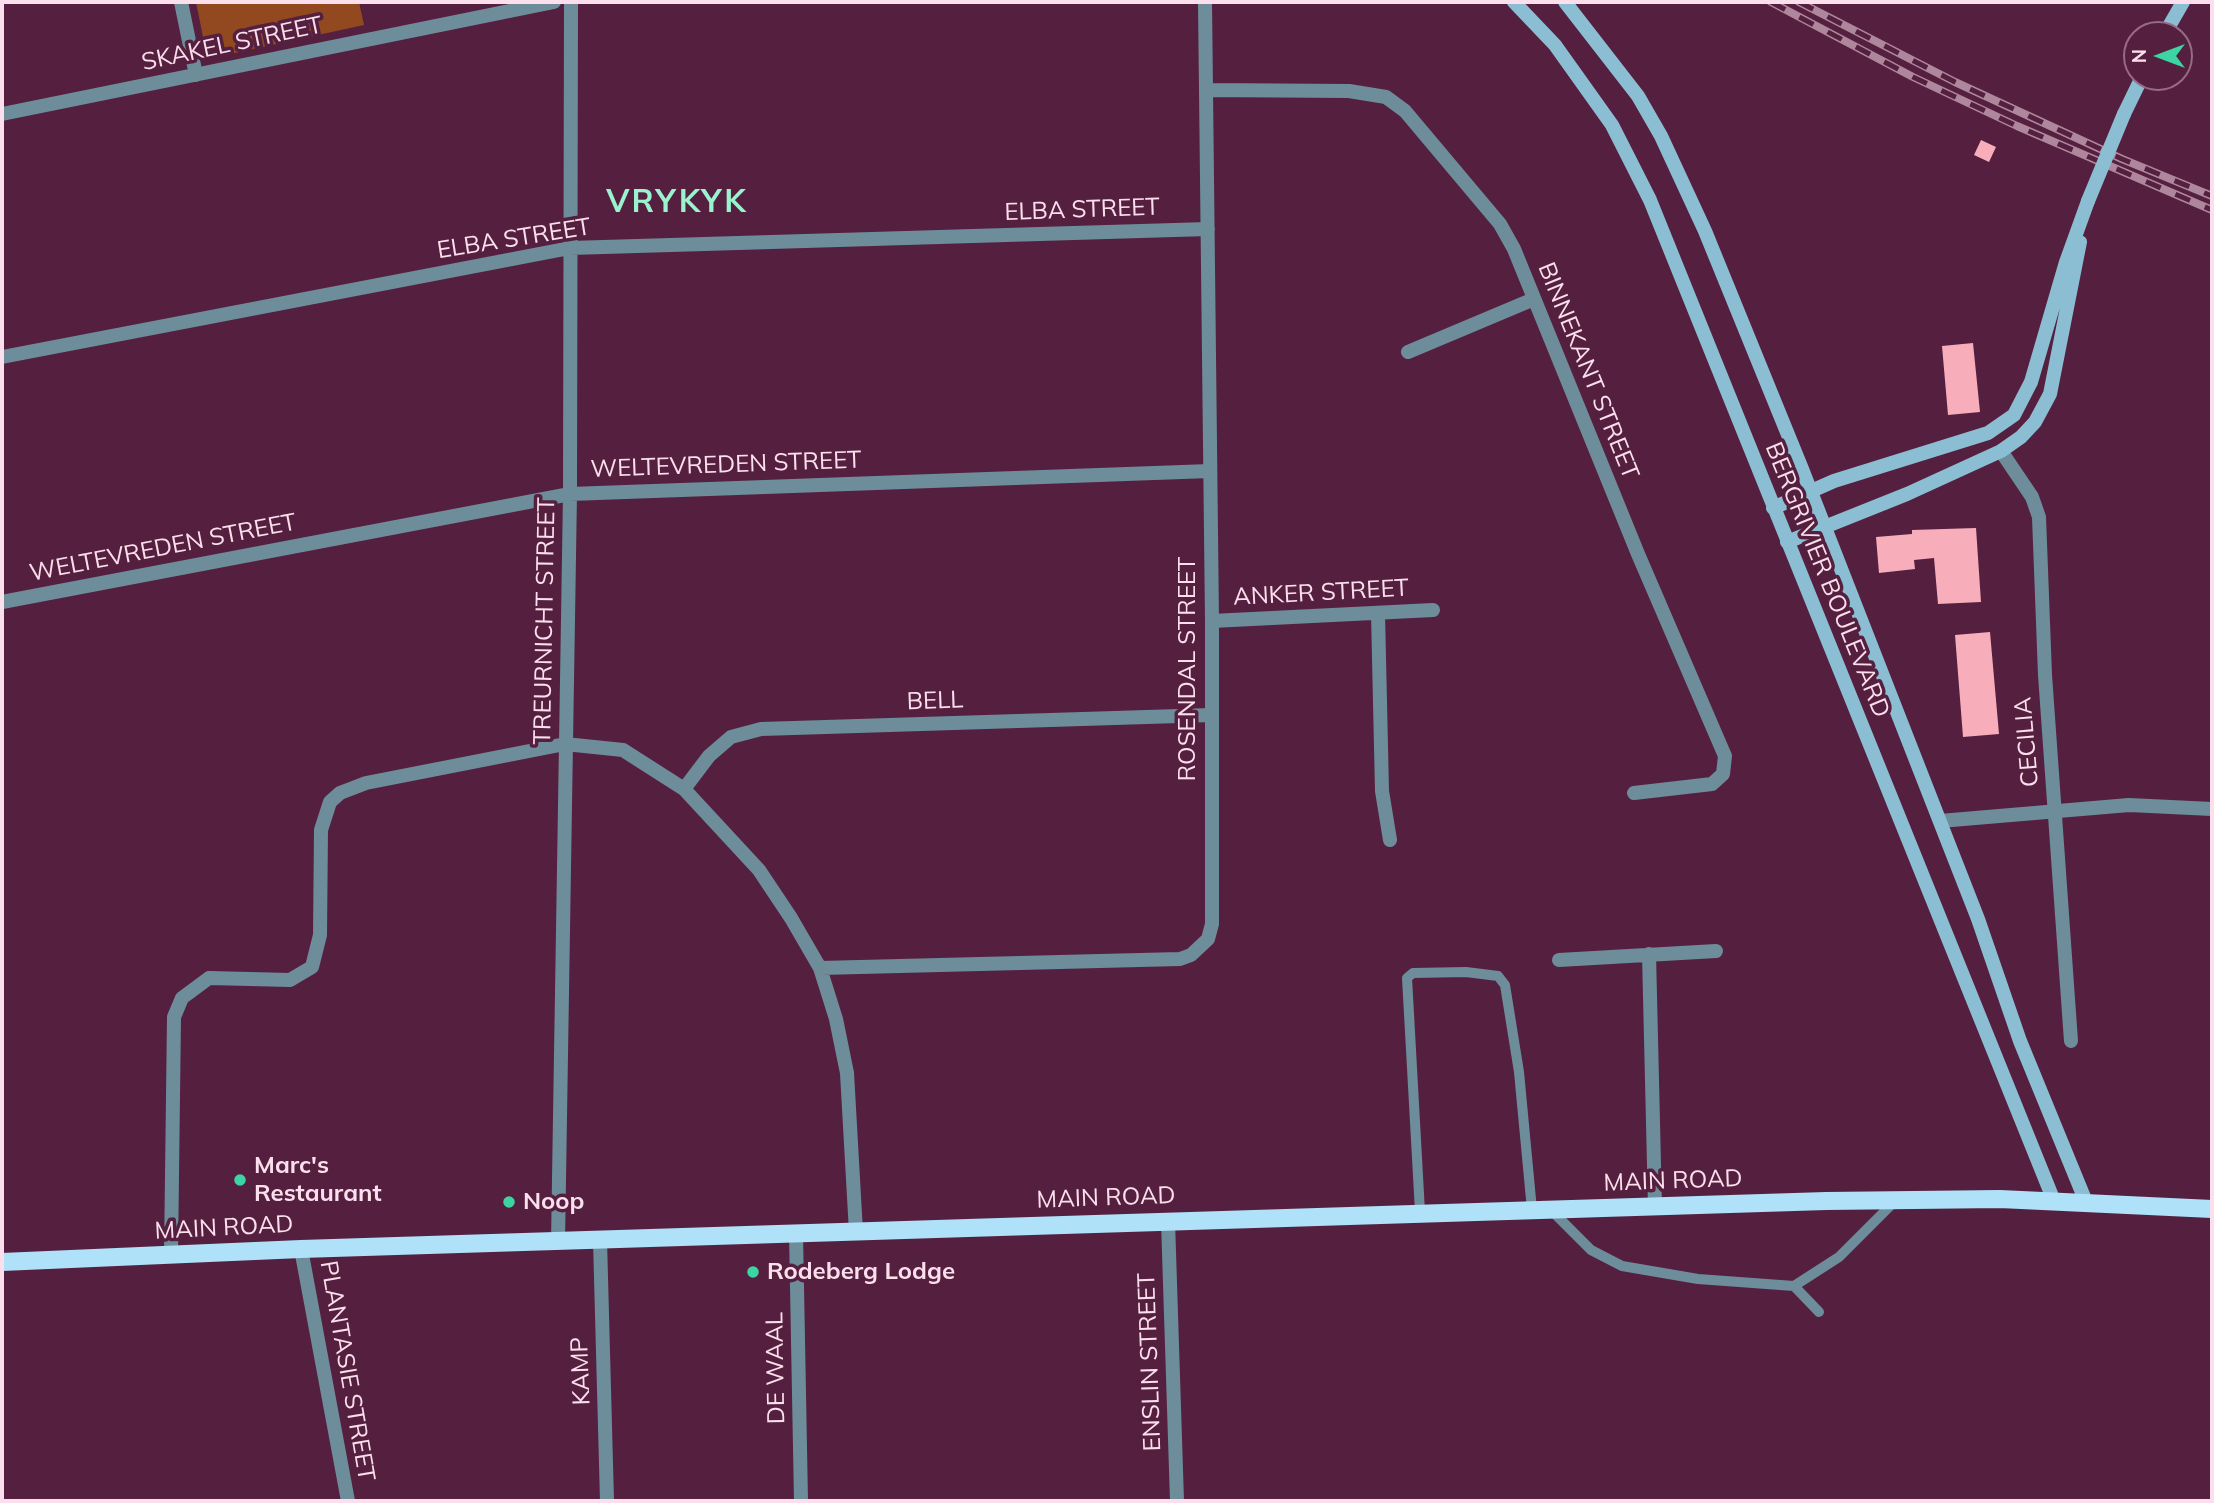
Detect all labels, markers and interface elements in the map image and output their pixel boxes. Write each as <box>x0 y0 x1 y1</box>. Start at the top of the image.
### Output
street label: SKAKEL STREET <box>139 11 325 77</box>
north arrow <box>2123 21 2193 91</box>
text: N <box>2127 49 2151 63</box>
district label: VRYKYK <box>607 183 747 221</box>
street label: ELBA STREET <box>1004 193 1160 227</box>
street label: ELBA STREET <box>435 213 593 265</box>
street label: BINNEKANT STREET <box>1531 258 1645 484</box>
street label: BERGRIVIER BOULEVARD <box>1759 438 1895 722</box>
street label: WELTEVREDEN STREET <box>590 446 862 484</box>
street label: TREURNICHT STREET <box>528 497 562 745</box>
street label: WELTEVREDEN STREET <box>27 508 299 588</box>
street label: ROSENDAL STREET <box>1174 557 1202 781</box>
street label: ANKER STREET <box>1232 574 1410 612</box>
street label: BELL <box>906 686 964 716</box>
street label: CECILIA <box>2009 696 2045 788</box>
place label: Marc's Restaurant <box>254 1152 382 1208</box>
street label: MAIN ROAD <box>1603 1164 1743 1198</box>
marker: Marc's Restaurant <box>232 1172 248 1188</box>
street label: MAIN ROAD <box>1036 1181 1176 1215</box>
place label: Noop <box>523 1188 584 1216</box>
marker: Noop <box>501 1194 517 1210</box>
street label: MAIN ROAD <box>154 1210 294 1246</box>
street label: PLANTASIE STREET <box>313 1258 381 1484</box>
place label: Rodeberg Lodge <box>767 1258 955 1286</box>
marker: Rodeberg Lodge <box>745 1264 761 1280</box>
street label: ENSLIN STREET <box>1132 1272 1168 1452</box>
street label: DE WAAL <box>761 1312 791 1424</box>
street label: KAMP <box>565 1336 597 1406</box>

